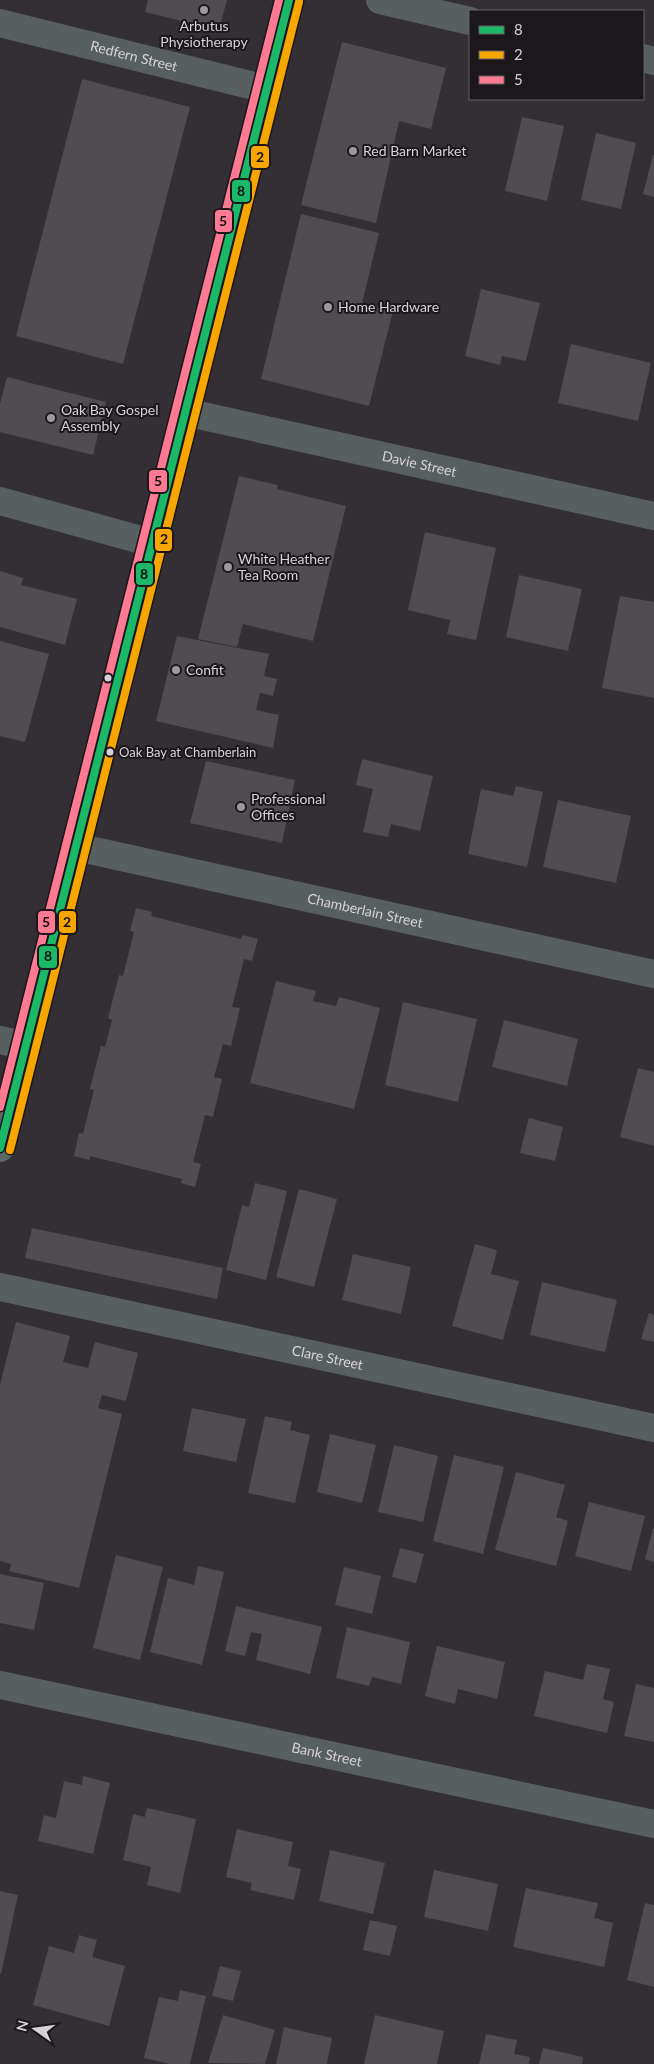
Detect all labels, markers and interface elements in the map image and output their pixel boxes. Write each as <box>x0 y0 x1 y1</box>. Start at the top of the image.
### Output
marker: Arbutus Physiotherapy <box>198 4 210 16</box>
legend <box>469 10 644 100</box>
place label: Arbutus Physiotherapy <box>160 17 248 50</box>
text: 8 <box>514 20 523 38</box>
street label: Redfern Street <box>89 37 179 75</box>
text: 2 <box>514 45 523 63</box>
text: 5 <box>514 70 523 88</box>
place label: Red Barn Market <box>363 142 466 159</box>
line badge: 2 <box>250 145 270 169</box>
marker: Red Barn Market <box>347 145 359 157</box>
text: 2 <box>256 148 264 165</box>
line badge: 8 <box>231 179 251 203</box>
text: 8 <box>237 182 245 199</box>
line badge: 5 <box>214 209 233 233</box>
text: 5 <box>219 212 227 229</box>
place label: Home Hardware <box>338 298 439 315</box>
marker: Home Hardware <box>322 301 334 313</box>
place label: Oak Bay Gospel Assembly <box>61 401 159 434</box>
marker: Oak Bay Gospel Assembly <box>45 412 57 424</box>
street label: Davie Street <box>381 447 458 480</box>
line badge: 5 <box>148 469 168 493</box>
text: 5 <box>154 472 162 489</box>
line badge: 2 <box>154 528 173 552</box>
text: 2 <box>160 530 168 547</box>
place label: White Heather Tea Room <box>238 550 330 583</box>
marker: White Heather Tea Room <box>222 561 234 573</box>
line badge: 8 <box>135 562 154 586</box>
text: 8 <box>140 565 148 582</box>
place label: Confit <box>186 661 224 678</box>
marker: Confit <box>170 664 182 676</box>
unlabelled marker <box>103 673 113 683</box>
place label: Oak Bay at Chamberlain <box>119 744 256 760</box>
marker: Oak Bay at Chamberlain <box>105 747 115 757</box>
place label: Professional Offices <box>251 790 325 823</box>
marker: Professional Offices <box>235 801 247 813</box>
street label: Chamberlain Street <box>306 889 425 931</box>
line badge: 5 <box>37 910 56 934</box>
line badge: 2 <box>58 910 77 934</box>
text: 5 <box>42 913 50 930</box>
text: 2 <box>63 913 71 930</box>
line badge: 8 <box>38 945 58 969</box>
text: 8 <box>44 947 52 964</box>
street label: Clare Street <box>290 1341 365 1373</box>
street label: Bank Street <box>290 1738 363 1770</box>
north arrow <box>10 2004 60 2054</box>
text: N <box>12 2018 31 2033</box>

